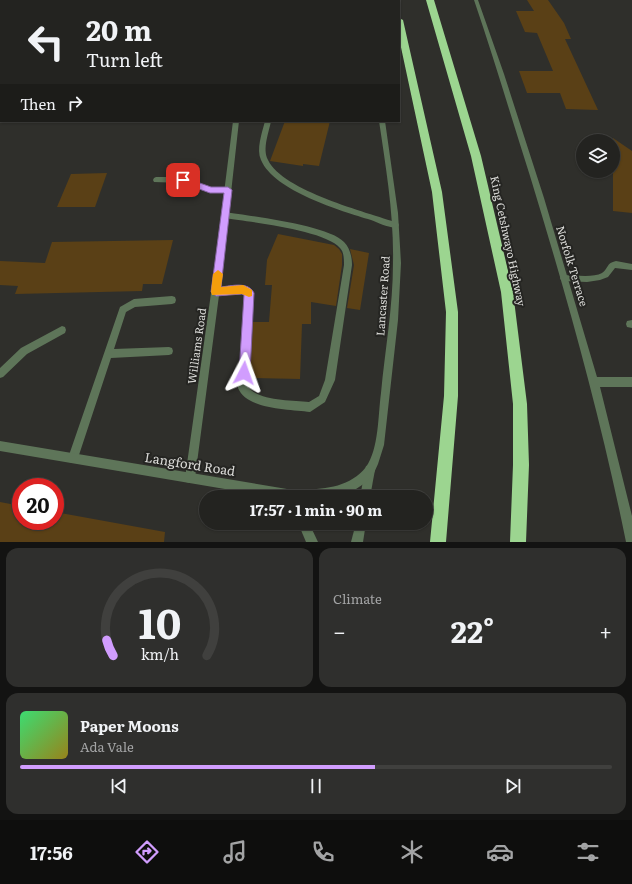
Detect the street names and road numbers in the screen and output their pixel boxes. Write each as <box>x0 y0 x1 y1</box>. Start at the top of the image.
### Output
street label: King Cetshwayo Highway <box>487 174 531 308</box>
street label: Norfolk Terrace <box>553 223 593 308</box>
street label: Lancaster Road <box>371 255 393 337</box>
street label: Williams Road <box>183 306 209 385</box>
street label: Langford Road <box>143 447 237 480</box>

